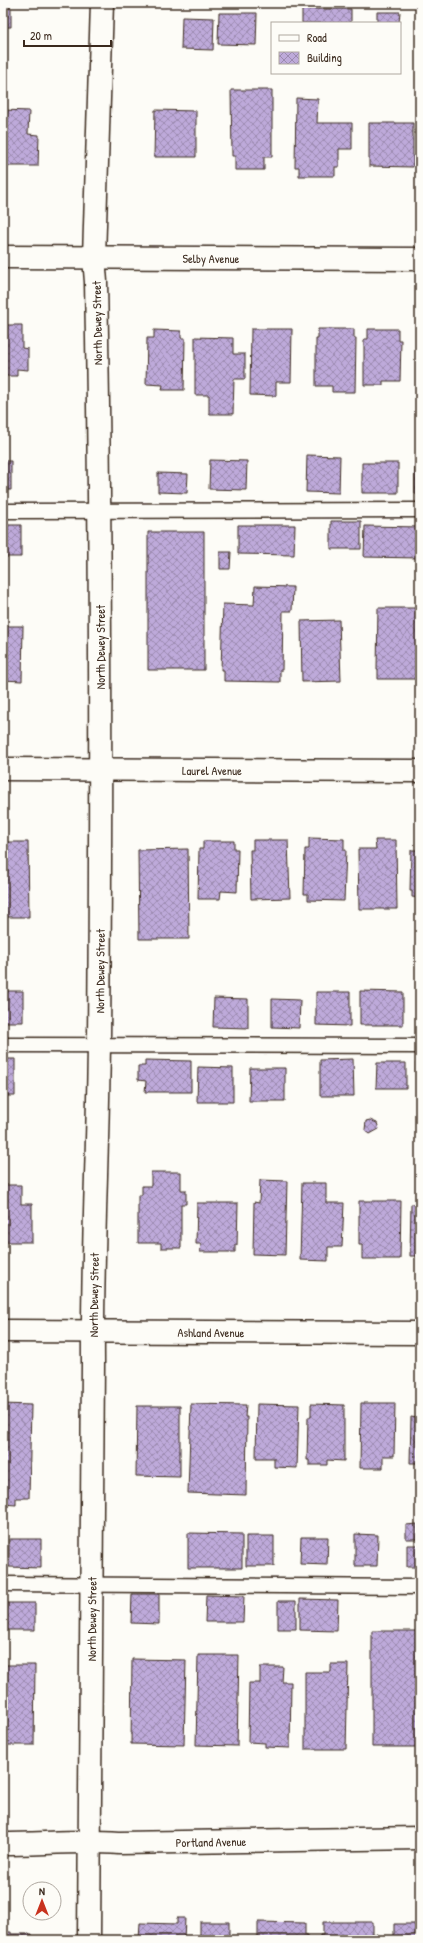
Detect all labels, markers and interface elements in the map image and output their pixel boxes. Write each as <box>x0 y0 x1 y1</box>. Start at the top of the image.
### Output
scale bar <box>24 22 111 48</box>
legend <box>271 22 401 74</box>
text: 20 m <box>30 27 52 44</box>
text: Road <box>307 29 327 46</box>
text: Building <box>307 49 342 66</box>
street label: Selby Avenue <box>183 249 240 267</box>
street label: North Dewey Street <box>88 280 106 365</box>
street label: North Dewey Street <box>92 604 109 689</box>
street label: Laurel Avenue <box>182 761 242 779</box>
street label: North Dewey Street <box>91 928 108 1013</box>
street label: North Dewey Street <box>84 1252 102 1337</box>
street label: Ashland Avenue <box>178 1323 245 1341</box>
street label: North Dewey Street <box>82 1576 100 1661</box>
street label: Portland Avenue <box>175 1832 247 1851</box>
north arrow <box>22 1881 62 1921</box>
text: N <box>39 1884 45 1898</box>

